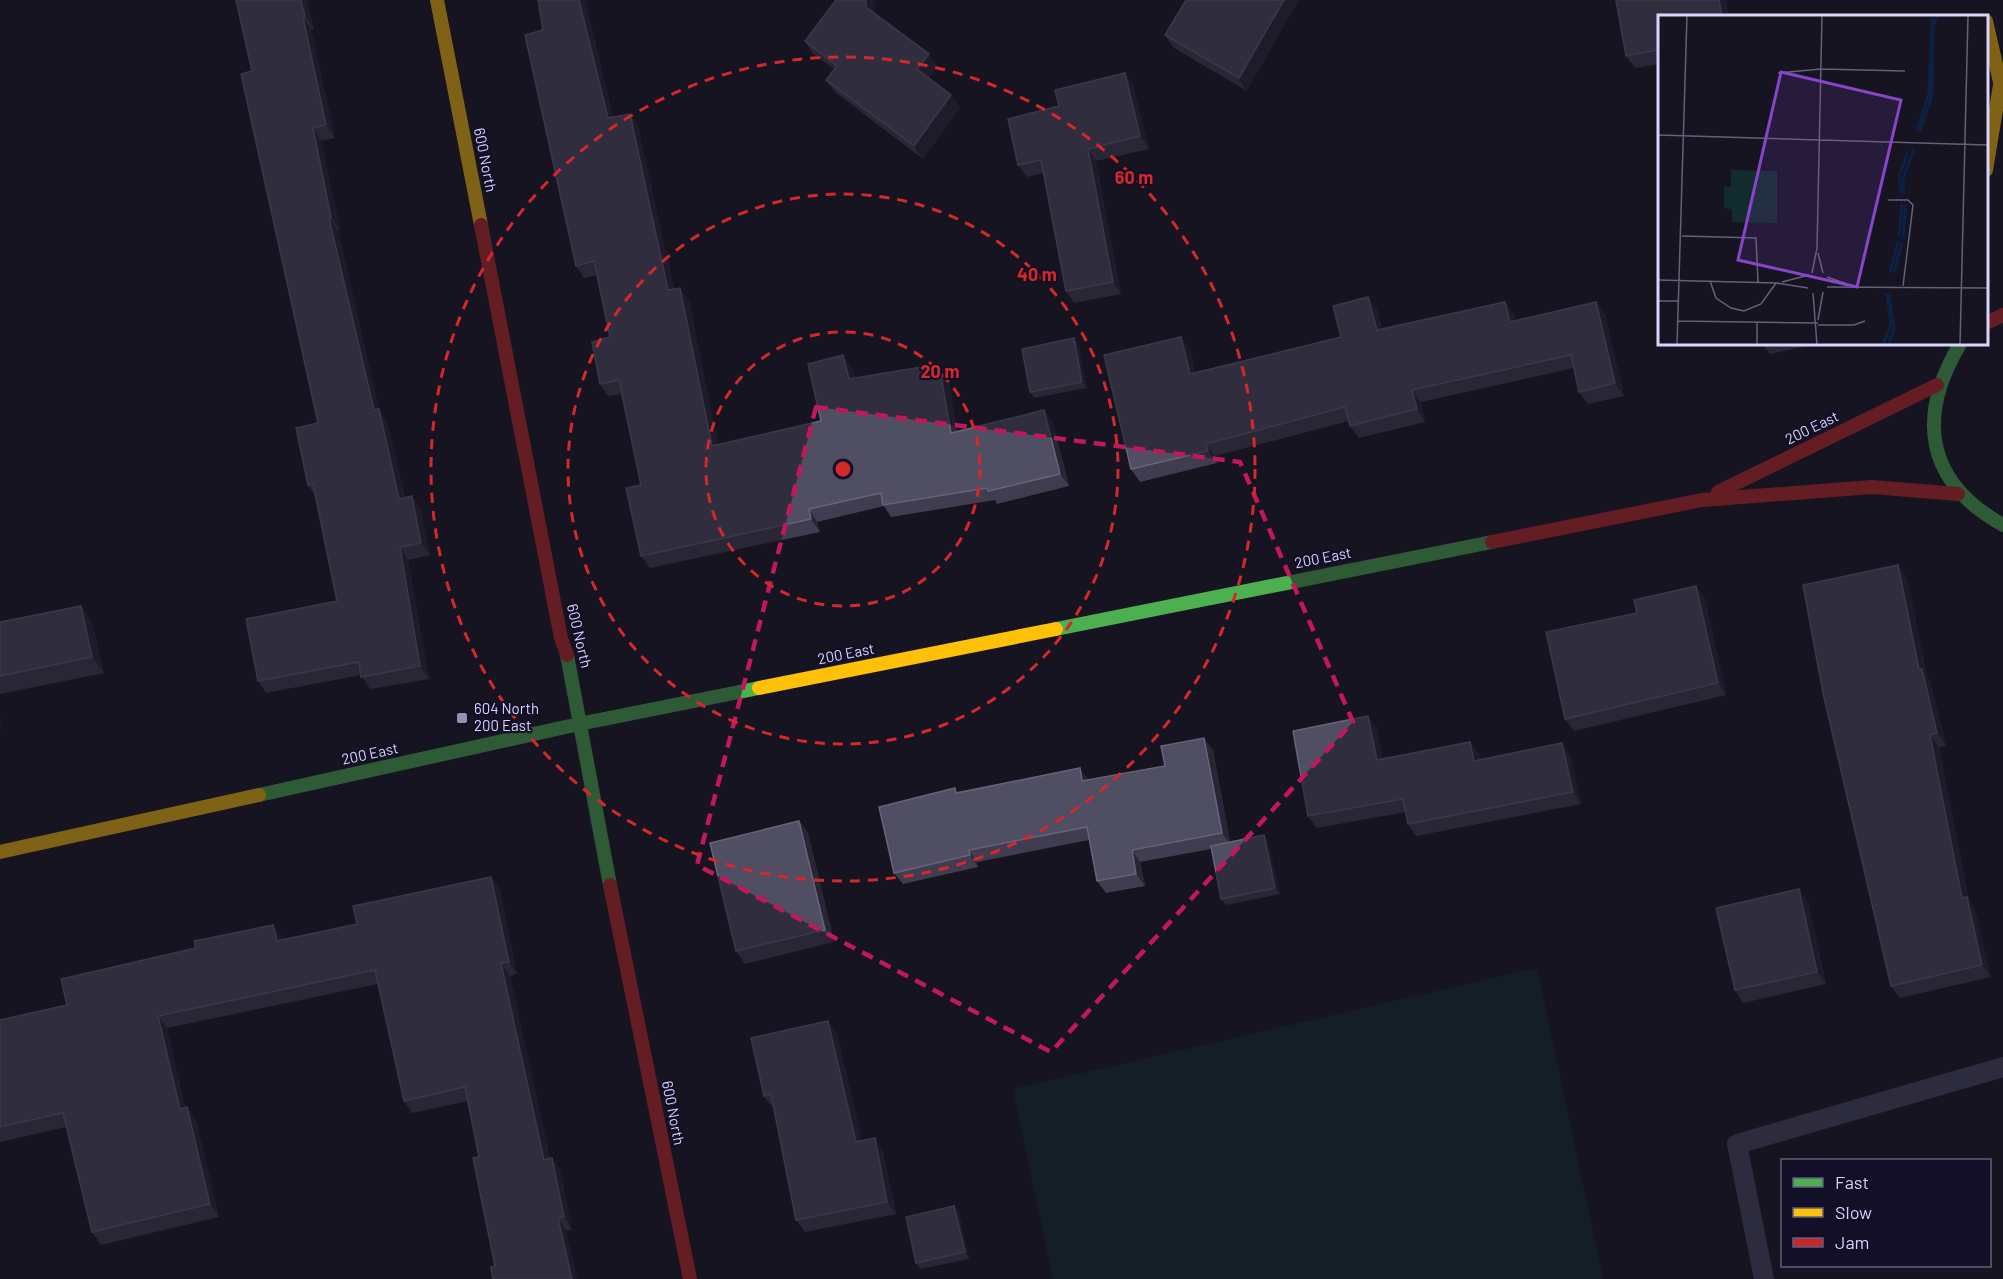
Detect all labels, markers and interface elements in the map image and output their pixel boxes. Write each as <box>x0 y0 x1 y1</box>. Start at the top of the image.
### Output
inset map <box>1658 15 1988 345</box>
street label: 600 North <box>471 126 501 194</box>
text: 60 m <box>1115 166 1153 188</box>
text: 40 m <box>1017 263 1057 285</box>
text: 20 m <box>921 360 959 382</box>
street label: 200 East <box>1782 406 1841 448</box>
centre of rings <box>833 459 853 479</box>
street label: 200 East <box>1293 543 1353 571</box>
street label: 600 North <box>564 602 596 670</box>
street label: 200 East <box>816 639 876 667</box>
place label: 604 North 200 East <box>474 699 539 734</box>
marker: 604 North 200 East <box>455 711 469 725</box>
street label: 200 East <box>340 738 400 768</box>
street label: 600 North <box>659 1079 689 1147</box>
legend <box>1781 1159 1991 1267</box>
text: Fast <box>1835 1171 1869 1193</box>
text: Slow <box>1835 1201 1872 1223</box>
text: Jam <box>1835 1231 1869 1253</box>

